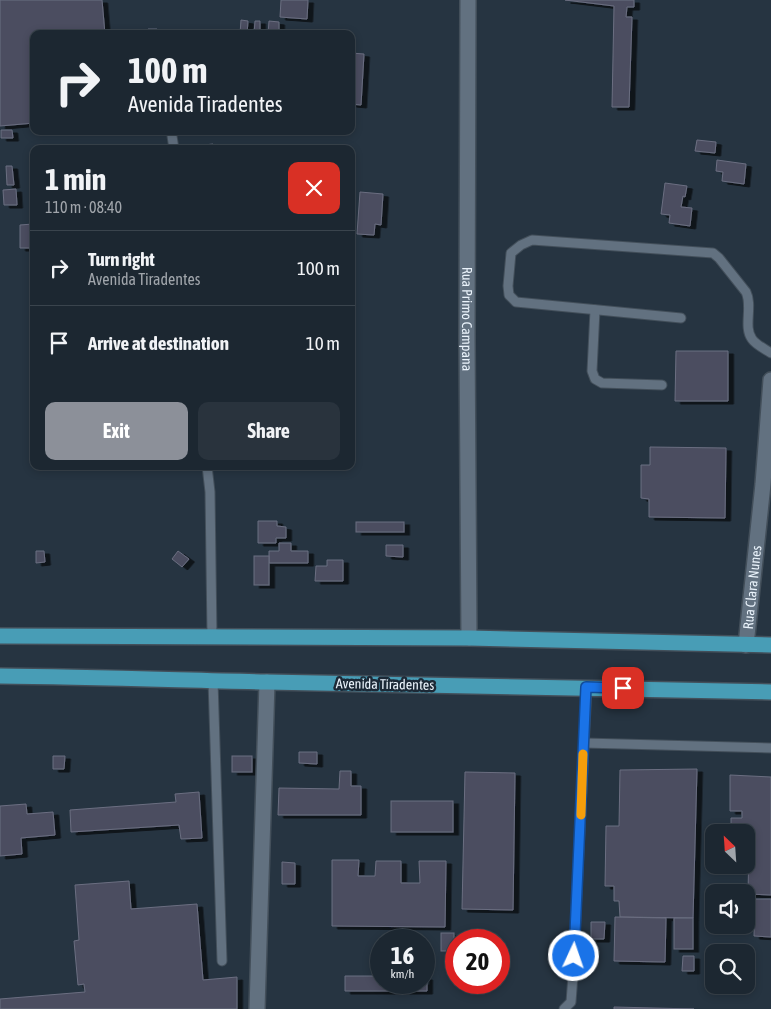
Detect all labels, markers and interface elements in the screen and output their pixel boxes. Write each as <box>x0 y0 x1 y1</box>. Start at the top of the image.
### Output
icon: right <box>45 50 110 115</box>
text: 100 m <box>128 50 207 90</box>
text: Avenida Tiradentes <box>128 91 283 117</box>
text: 1 min <box>45 162 106 196</box>
button: close <box>288 162 340 214</box>
text: 110 m · 08:40 <box>45 198 122 216</box>
text: Turn right <box>88 248 155 270</box>
icon: right <box>45 254 73 282</box>
text: 100 m <box>297 257 340 279</box>
street label: Rua Primo Campana <box>459 267 475 371</box>
text: Avenida Tiradentes <box>88 270 200 288</box>
icon: arrive <box>45 329 73 357</box>
text: Arrive at destination <box>88 332 229 354</box>
text: 10 m <box>306 332 340 354</box>
button: Exit <box>45 402 188 460</box>
button: Share <box>198 402 340 460</box>
street label: Rua Clara Nunes <box>740 545 764 630</box>
pin <box>602 667 644 709</box>
icon: arrive <box>609 674 637 702</box>
street label: Avenida Tiradentes <box>336 675 434 693</box>
north arrow <box>705 824 755 874</box>
map controls <box>705 824 755 994</box>
button: sound <box>705 884 755 934</box>
speed limit sign: 20 <box>445 929 510 994</box>
position arrow <box>547 929 599 981</box>
text: 16 <box>391 941 414 969</box>
button: search <box>705 944 755 994</box>
text: km/h <box>391 967 414 981</box>

